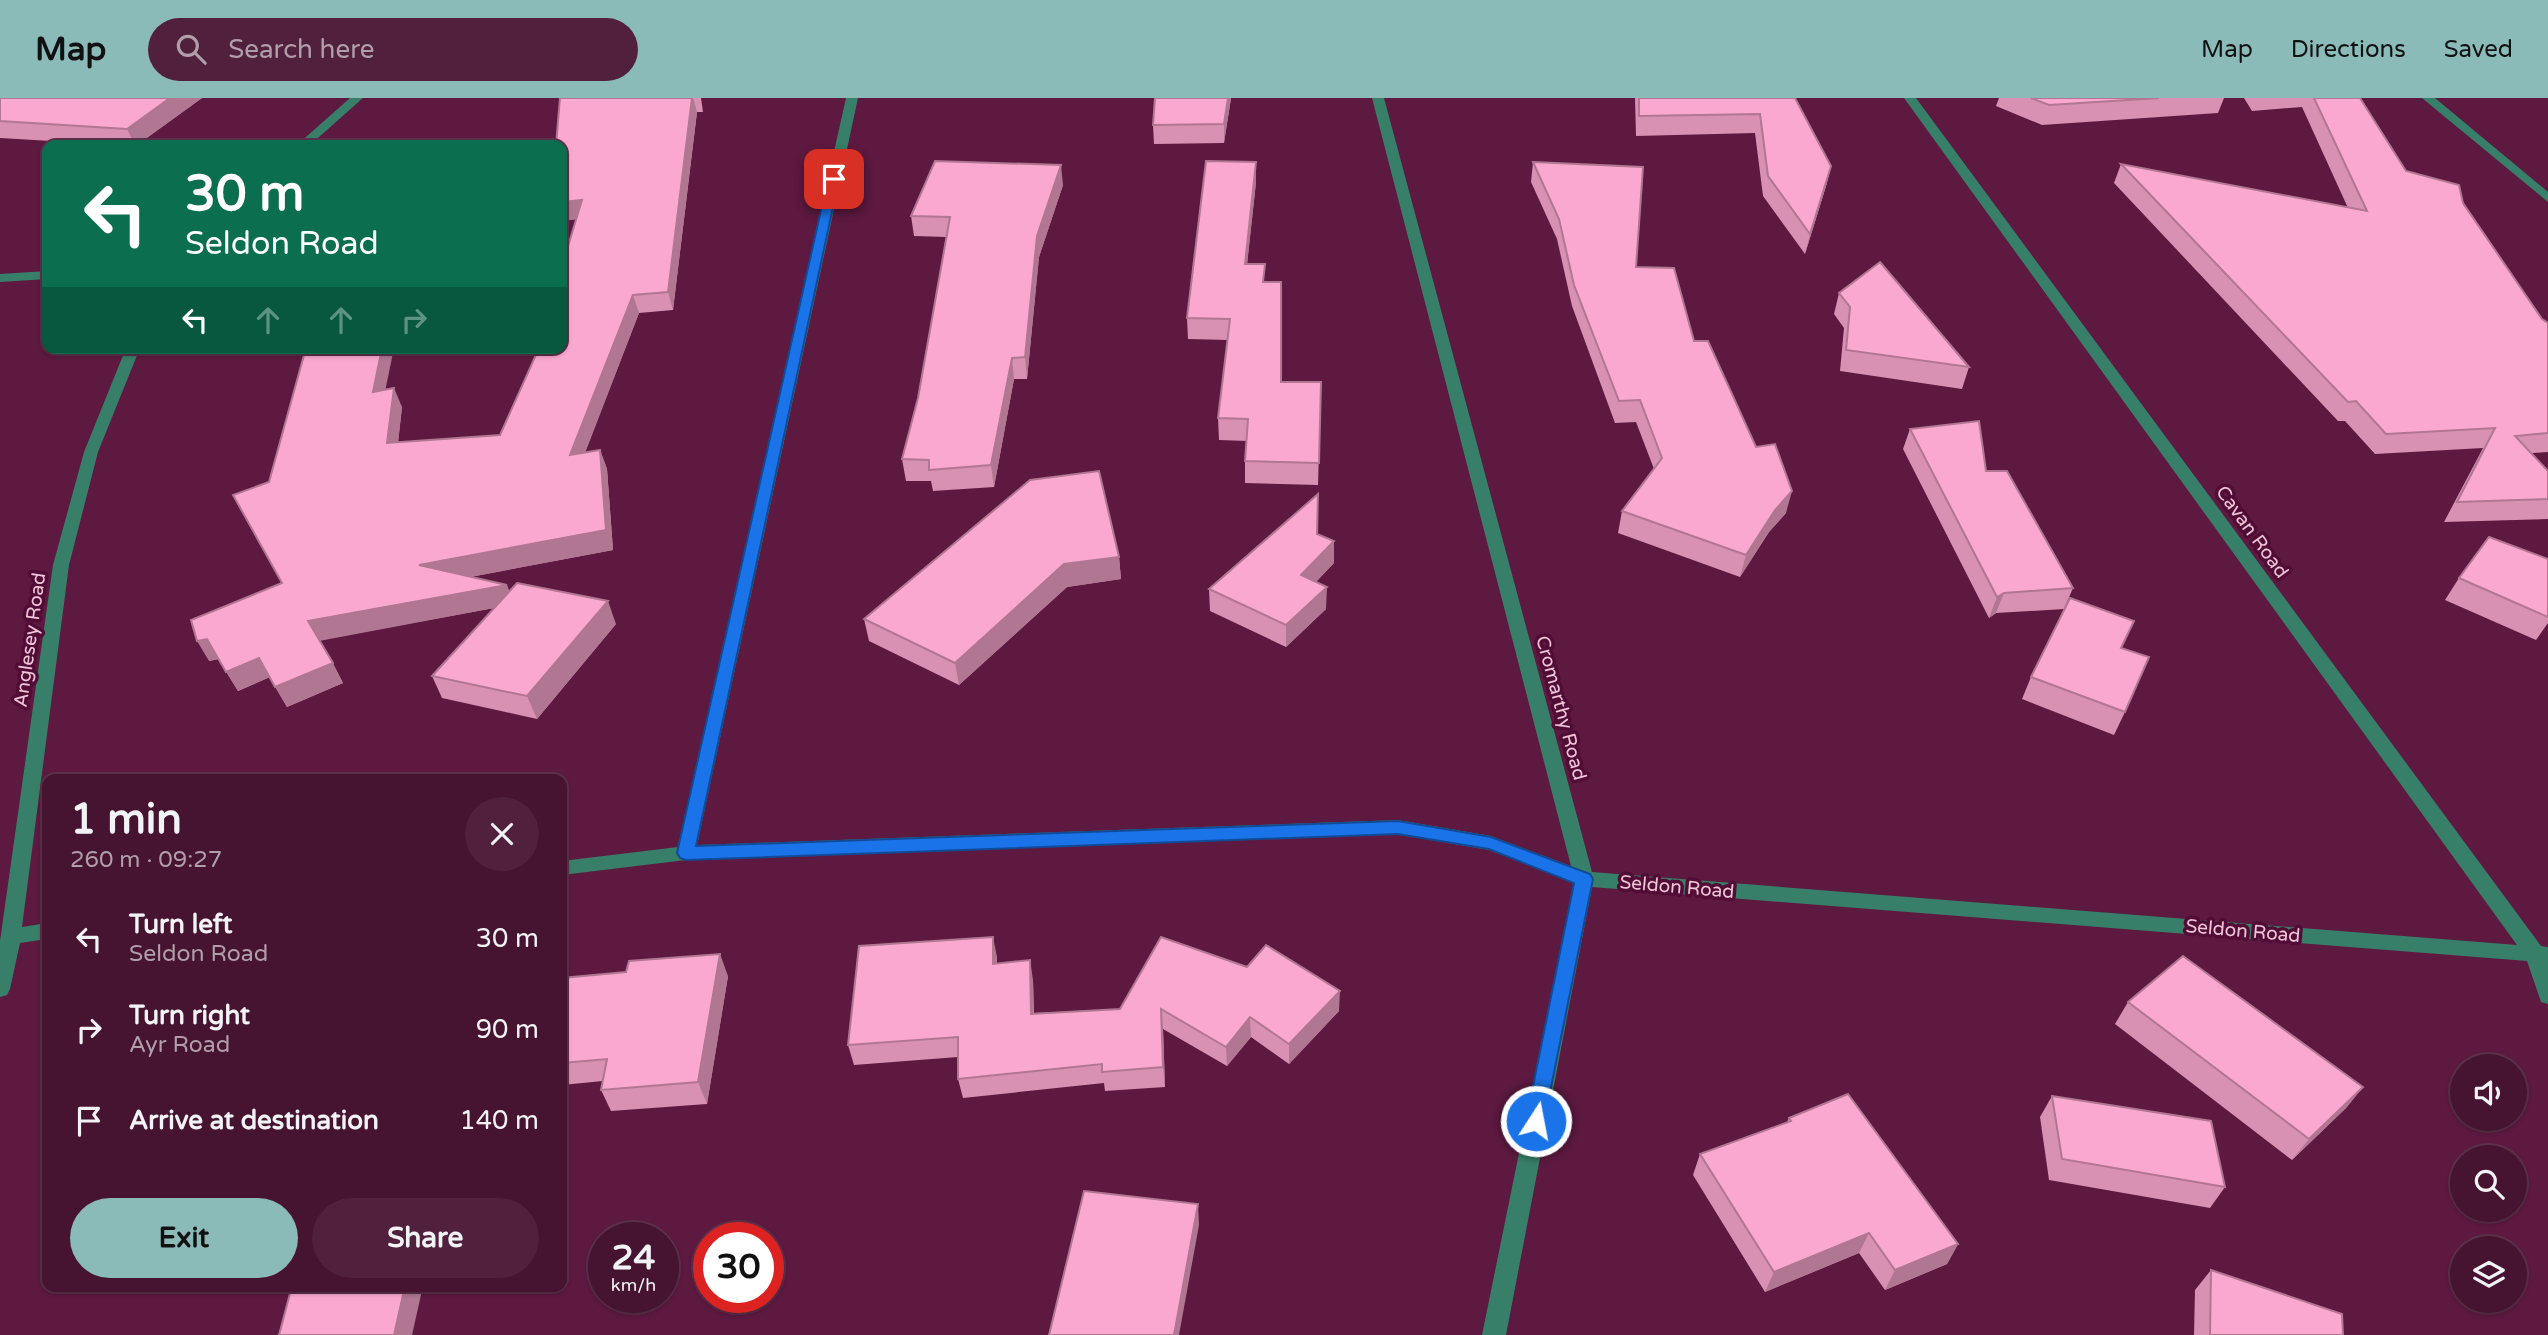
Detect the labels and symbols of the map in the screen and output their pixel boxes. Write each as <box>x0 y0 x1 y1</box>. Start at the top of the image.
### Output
pin <box>804 149 864 209</box>
street label: Cavan Road <box>2211 482 2293 582</box>
street label: Anglesey Road <box>10 571 50 709</box>
street label: Cromarthy Road <box>1531 633 1591 783</box>
street label: Seldon Road <box>1619 871 1735 903</box>
street label: Seldon Road <box>2185 915 2301 947</box>
position arrow <box>1499 1084 1573 1158</box>
speed limit sign: 30 <box>693 1222 784 1313</box>

